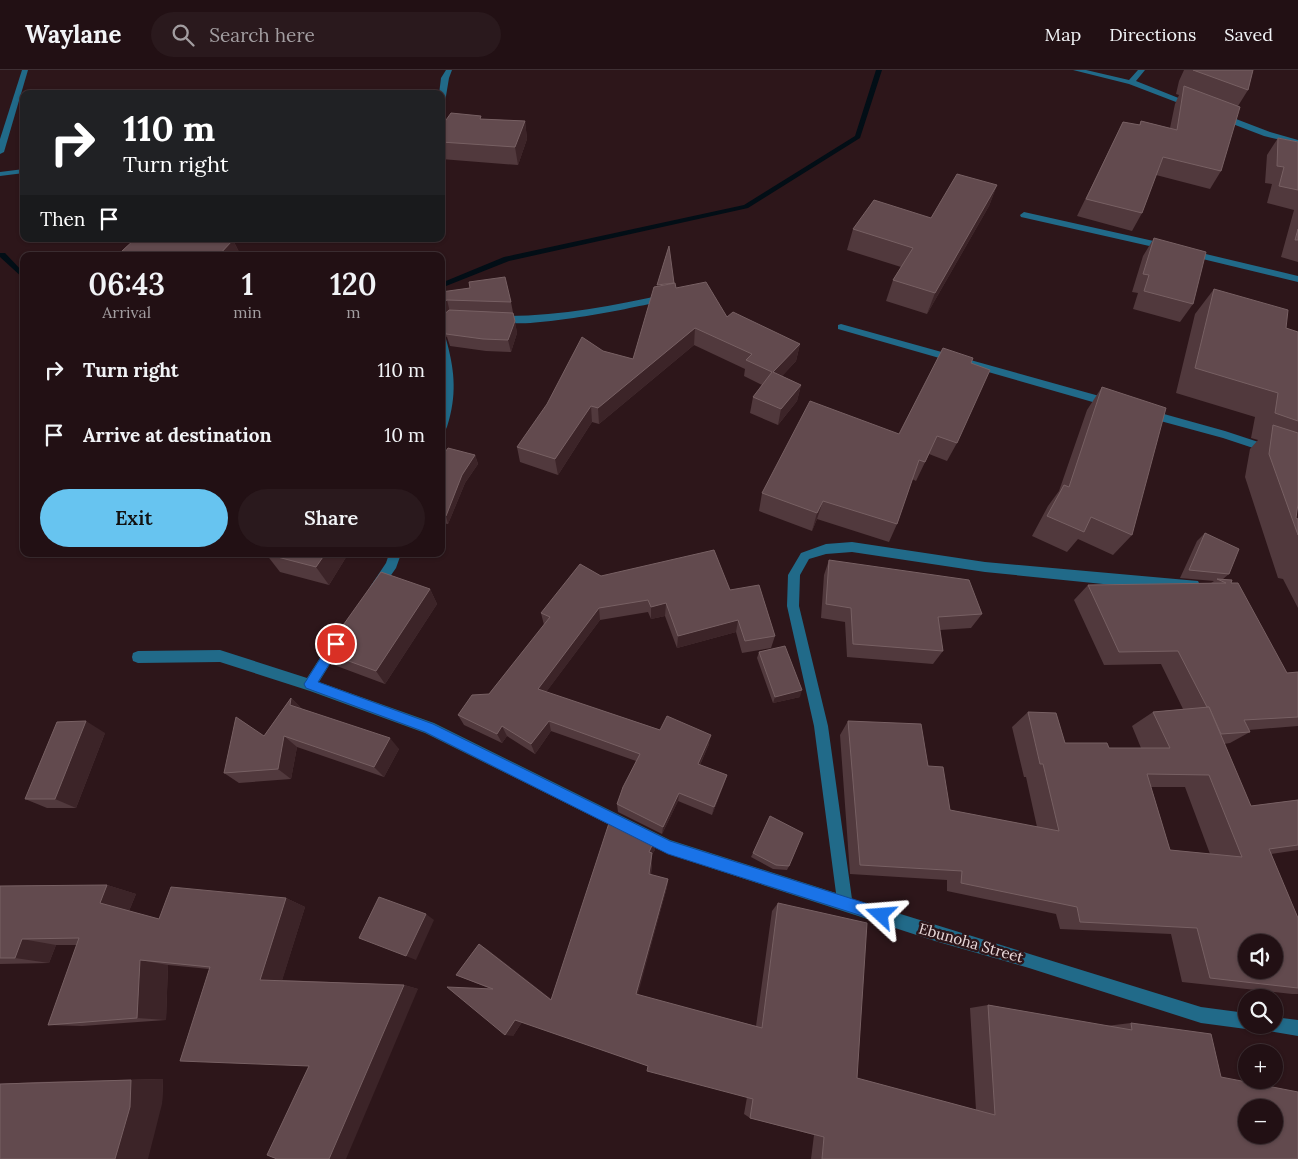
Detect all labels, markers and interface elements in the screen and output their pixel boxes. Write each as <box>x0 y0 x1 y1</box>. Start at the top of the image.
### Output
search box <box>151 12 501 57</box>
text: Waylane <box>25 19 121 50</box>
icon: search <box>169 21 197 49</box>
text: Search here <box>209 23 315 47</box>
text: Map <box>1045 23 1081 46</box>
text: Directions <box>1109 23 1196 46</box>
text: Saved <box>1224 23 1273 46</box>
text: 110 m <box>123 106 215 151</box>
icon: right <box>40 110 105 175</box>
text: Turn right <box>123 150 228 178</box>
icon: arrive <box>95 205 123 233</box>
text: Then <box>40 207 85 231</box>
text: 06:43 <box>88 265 165 303</box>
text: 1 <box>242 265 253 303</box>
text: 120 <box>330 265 377 303</box>
text: Arrival <box>102 302 151 322</box>
text: min <box>233 302 262 322</box>
text: m <box>346 302 361 322</box>
icon: right <box>40 356 68 384</box>
text: Turn right <box>83 358 179 382</box>
text: 110 m <box>377 358 425 382</box>
icon: arrive <box>40 421 68 449</box>
text: Arrive at destination <box>83 423 272 447</box>
text: 10 m <box>384 423 425 447</box>
button: Exit <box>40 489 228 547</box>
button: Share <box>238 489 425 547</box>
pin <box>315 623 357 665</box>
icon: arrive <box>322 630 350 658</box>
position arrow <box>854 888 906 940</box>
street label: Ebunoha Street <box>917 918 1026 967</box>
map controls <box>1238 934 1283 1144</box>
button: sound <box>1238 934 1283 979</box>
button: search <box>1238 989 1283 1034</box>
button: + <box>1238 1044 1283 1089</box>
button: − <box>1238 1099 1283 1144</box>

